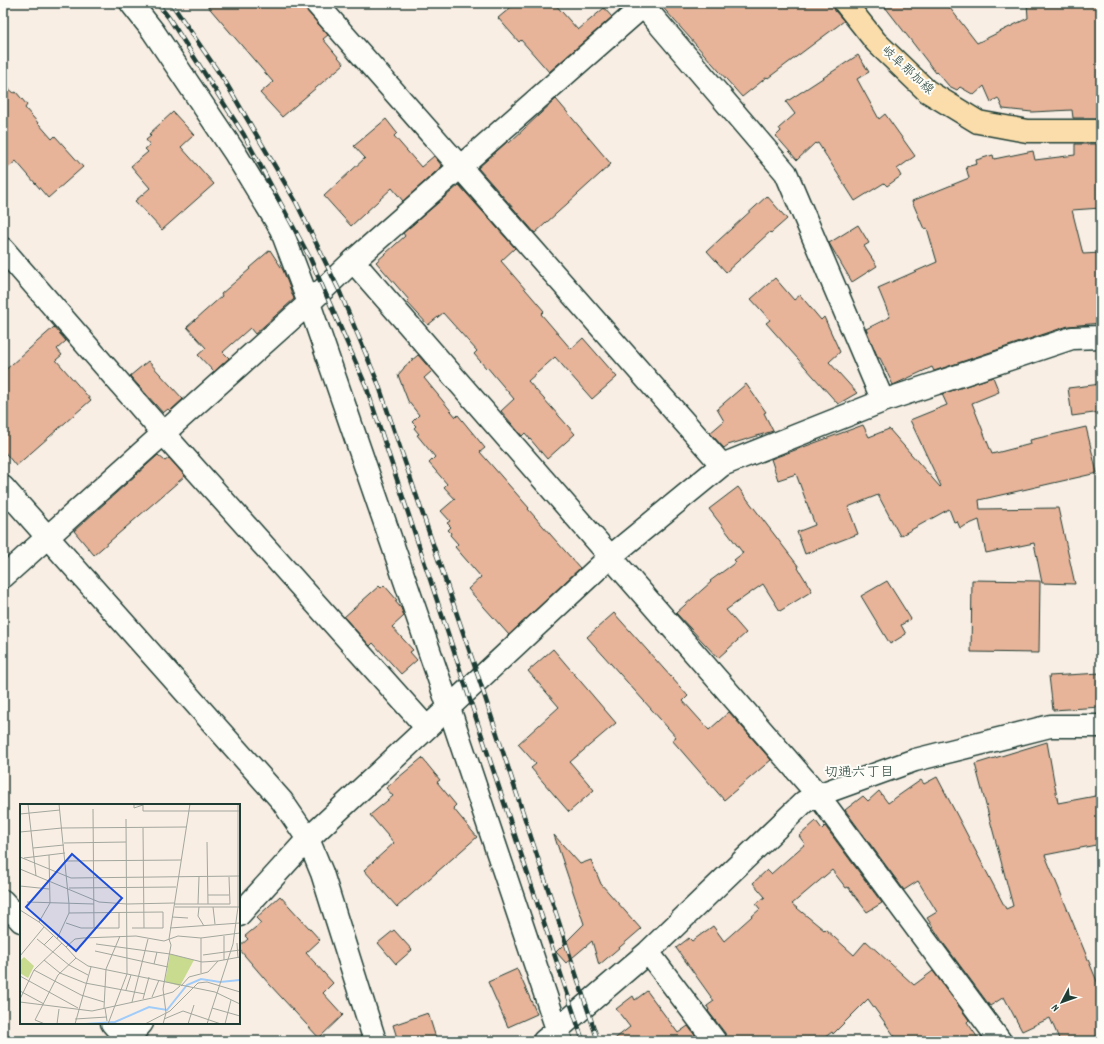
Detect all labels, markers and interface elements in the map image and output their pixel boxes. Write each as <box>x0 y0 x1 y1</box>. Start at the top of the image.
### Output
street label: 岐阜那加線 <box>876 42 938 100</box>
district label: 切通六丁目 <box>824 763 894 783</box>
inset map <box>20 804 240 1024</box>
north arrow <box>1042 982 1082 1022</box>
text: N <box>1048 1000 1064 1015</box>

